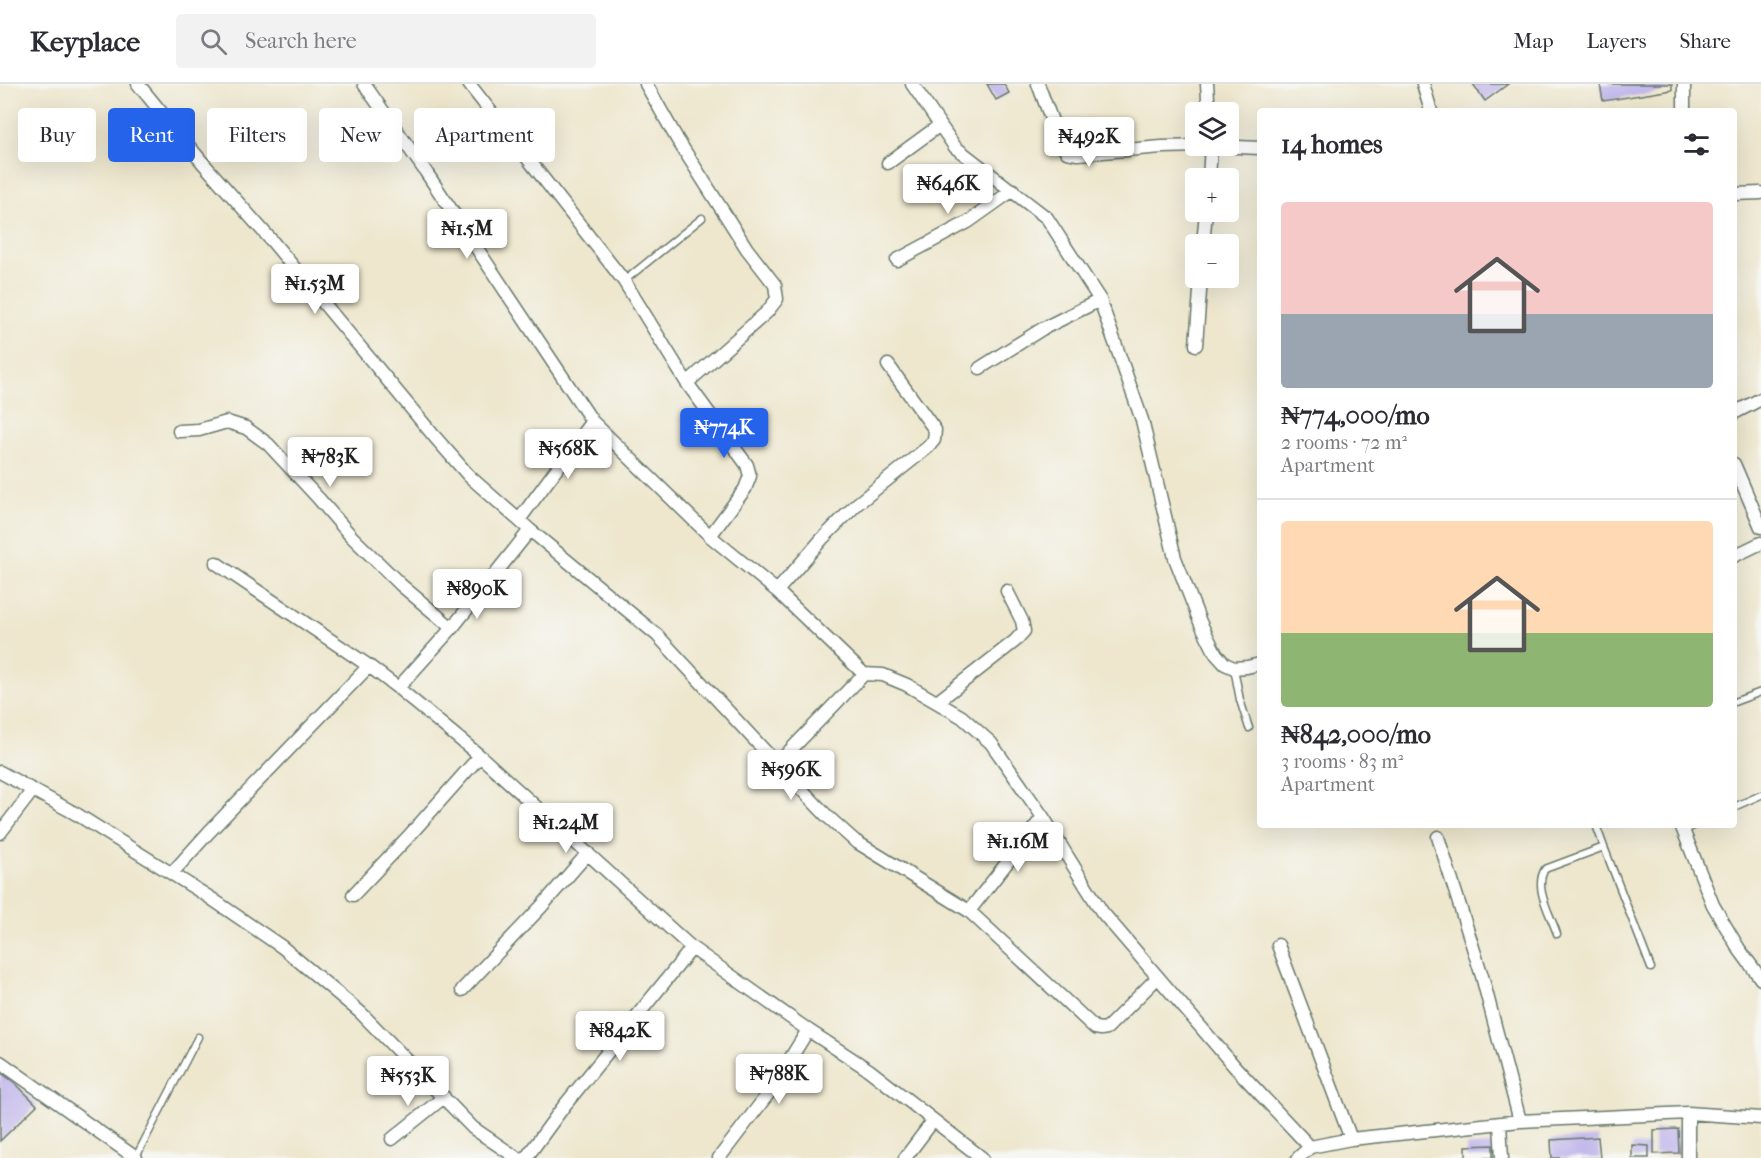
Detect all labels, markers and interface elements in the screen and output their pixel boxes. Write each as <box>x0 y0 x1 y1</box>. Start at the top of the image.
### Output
search box <box>176 14 596 68</box>
text: Keyplace <box>30 25 140 58</box>
icon: search <box>197 25 230 58</box>
text: Search here <box>245 28 357 54</box>
text: Map <box>1513 29 1554 53</box>
text: Layers <box>1587 29 1646 53</box>
text: Share <box>1679 29 1731 53</box>
map controls <box>1185 102 1239 288</box>
button: layers <box>1185 102 1239 156</box>
chip: Buy <box>18 108 96 162</box>
chip: Rent <box>108 108 195 162</box>
chip: Filters <box>207 108 307 162</box>
chip: New <box>319 108 402 162</box>
chip: Apartment <box>414 108 555 162</box>
pin: ₦492K <box>1047 117 1131 168</box>
text: ₦492K <box>1058 125 1120 148</box>
icon: filters <box>1680 128 1713 161</box>
text: 14 homes <box>1281 129 1383 160</box>
pin: ₦646K <box>906 164 990 215</box>
button: + <box>1185 168 1239 222</box>
text: ₦646K <box>917 172 979 195</box>
pin: ₦1.5M <box>425 209 509 260</box>
text: ₦1.5M <box>441 217 493 240</box>
button: − <box>1185 234 1239 288</box>
icon: home <box>1443 241 1551 349</box>
pin: ₦1.53M <box>266 264 364 315</box>
text: ₦1.53M <box>285 272 345 295</box>
text: ₦774,000/mo <box>1281 400 1430 431</box>
pin: ₦774K <box>682 408 766 459</box>
text: ₦774K <box>694 416 754 439</box>
pin: ₦568K <box>526 429 610 480</box>
text: 2 rooms · 72 m² <box>1281 431 1407 454</box>
pin: ₦783K <box>288 437 372 488</box>
text: ₦568K <box>539 437 597 460</box>
text: ₦783K <box>302 445 358 468</box>
text: Apartment <box>1281 454 1375 477</box>
icon: home <box>1443 560 1551 668</box>
pin: ₦890K <box>435 569 519 620</box>
text: ₦890K <box>447 577 507 600</box>
text: ₦842,000/mo <box>1281 719 1431 750</box>
pin: ₦596K <box>749 750 833 801</box>
text: 3 rooms · 83 m² <box>1281 750 1404 773</box>
text: ₦596K <box>762 758 820 781</box>
text: Apartment <box>1281 773 1375 796</box>
pin: ₦1.24M <box>517 803 615 854</box>
text: ₦1.24M <box>533 811 599 834</box>
pin: ₦1.16M <box>969 822 1067 873</box>
text: ₦1.16M <box>987 830 1049 853</box>
pin: ₦842K <box>578 1011 662 1062</box>
text: ₦842K <box>589 1019 651 1042</box>
pin: ₦788K <box>737 1054 821 1105</box>
pin: ₦553K <box>366 1056 450 1107</box>
text: ₦788K <box>750 1062 808 1085</box>
text: ₦553K <box>381 1064 435 1087</box>

